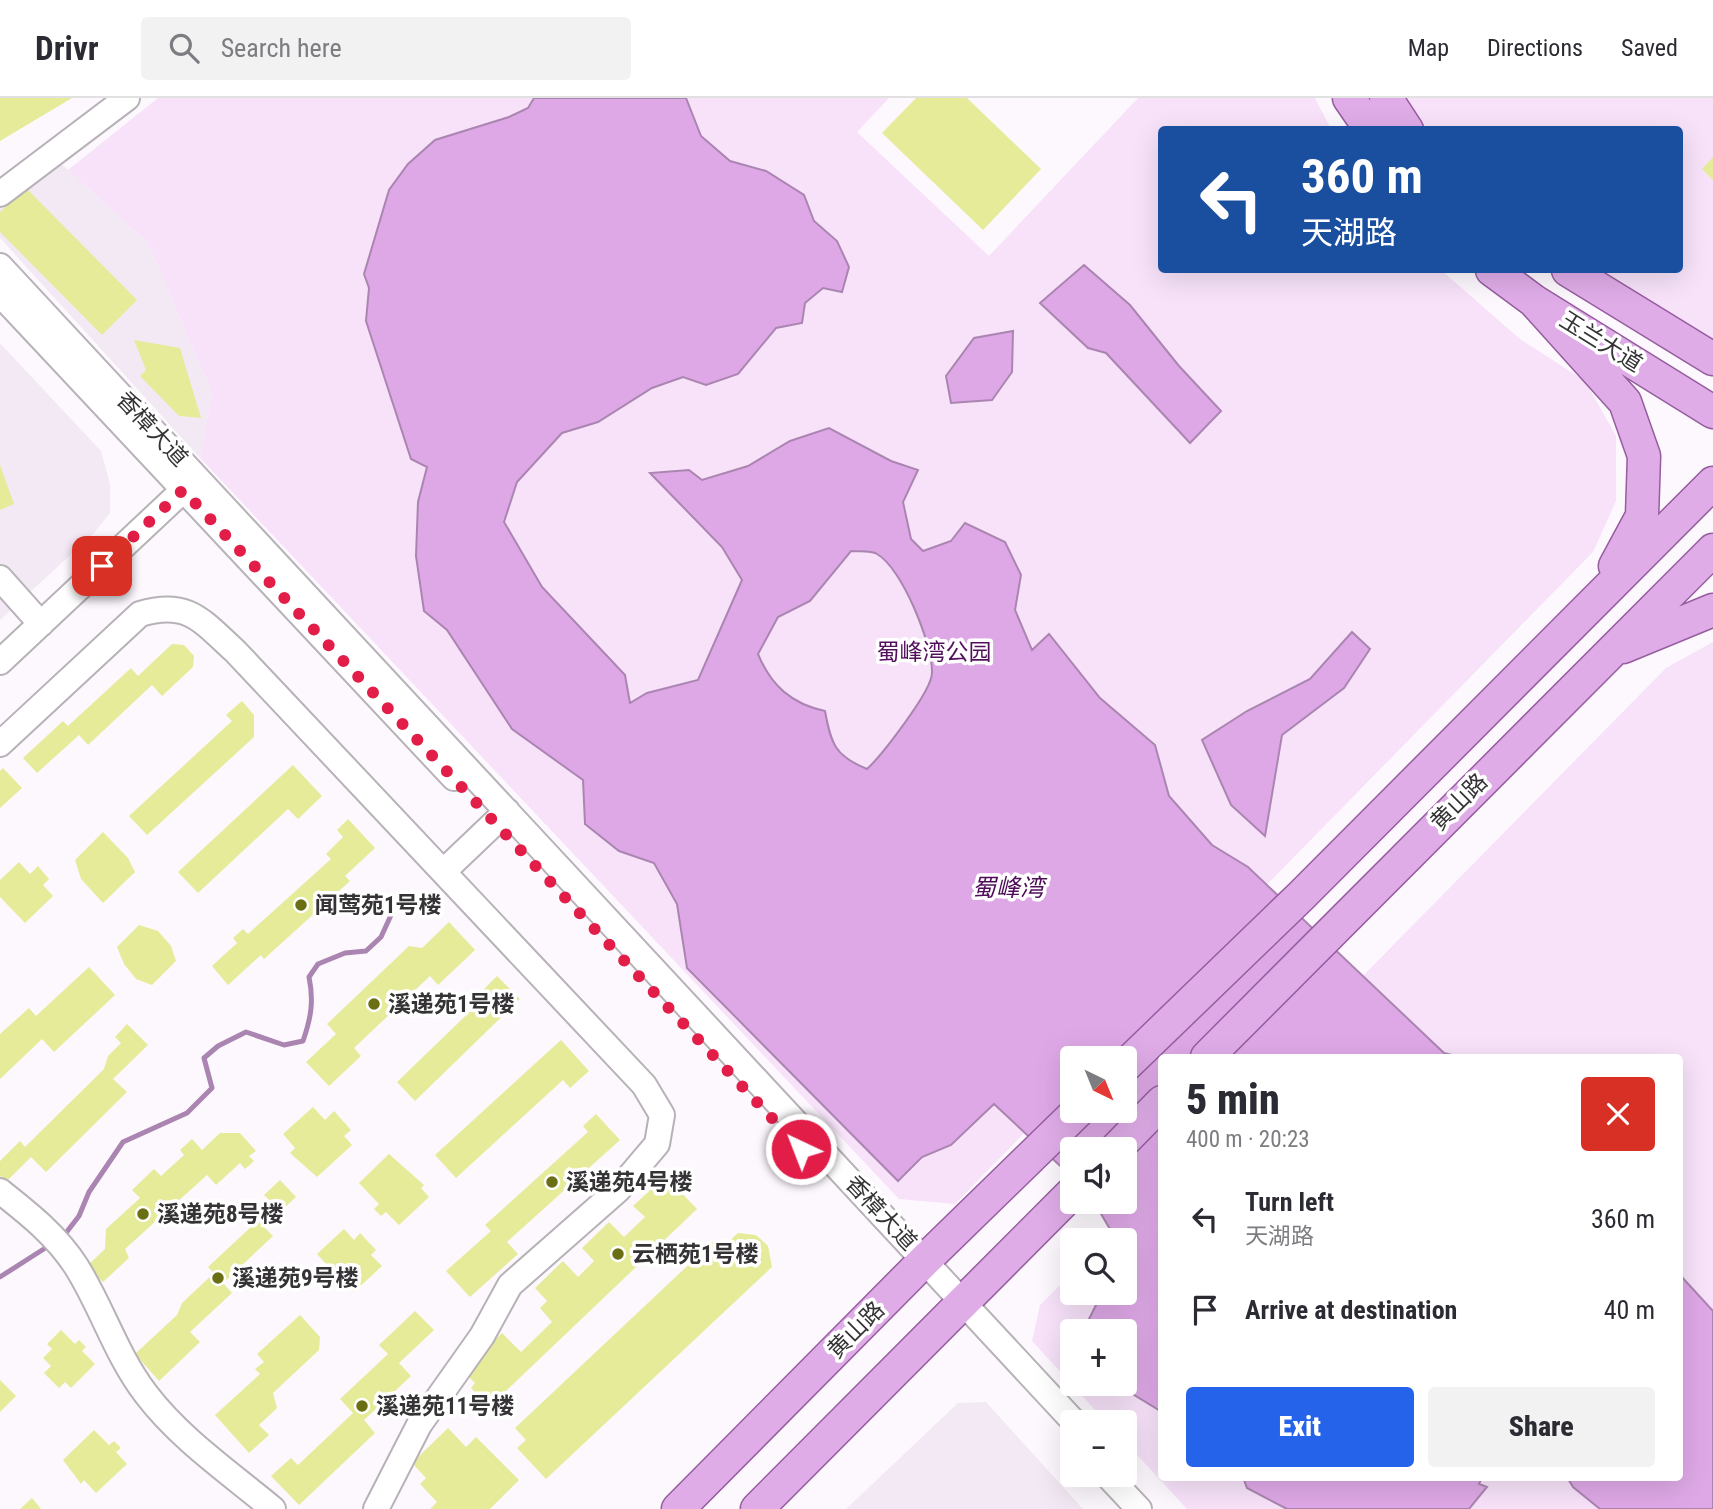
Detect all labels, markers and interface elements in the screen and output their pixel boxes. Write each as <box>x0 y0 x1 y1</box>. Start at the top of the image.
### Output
search box <box>141 17 631 80</box>
text: Drivr <box>35 29 99 68</box>
icon: search <box>165 29 203 67</box>
text: Search here <box>221 33 342 63</box>
text: Map <box>1408 34 1449 62</box>
text: Directions <box>1487 34 1583 62</box>
text: Saved <box>1621 34 1678 62</box>
text: 360 m <box>1301 148 1423 205</box>
icon: left <box>1186 154 1277 245</box>
text: 天湖路 <box>1301 214 1397 252</box>
street label: 玉兰大道 <box>1555 306 1647 378</box>
street label: 香樟大道 <box>111 386 193 472</box>
pin <box>72 536 132 596</box>
icon: arrive <box>83 547 121 585</box>
park label: 蜀峰湾公园 <box>877 639 992 666</box>
street label: 黄山路 <box>1425 768 1493 836</box>
water label: 蜀峰湾 <box>972 874 1048 902</box>
place label: 闻莺苑1号楼 <box>315 892 442 919</box>
marker: 闻莺苑1号楼 <box>293 897 309 913</box>
place label: 溪递苑1号楼 <box>388 991 515 1018</box>
marker: 溪递苑1号楼 <box>366 996 382 1012</box>
north arrow <box>1060 1046 1138 1124</box>
map controls <box>1060 1046 1137 1487</box>
text: 5 min <box>1186 1075 1280 1124</box>
button: close <box>1581 1077 1655 1151</box>
position arrow <box>764 1112 838 1186</box>
text: 400 m · 20:23 <box>1186 1126 1310 1153</box>
button: sound <box>1060 1137 1137 1214</box>
place label: 溪递苑4号楼 <box>566 1169 693 1196</box>
street label: 香樟大道 <box>840 1170 922 1256</box>
marker: 溪递苑4号楼 <box>544 1174 560 1190</box>
text: Turn left <box>1245 1187 1334 1217</box>
icon: left <box>1186 1200 1224 1238</box>
place label: 溪递苑8号楼 <box>157 1201 284 1228</box>
text: 360 m <box>1591 1204 1655 1234</box>
marker: 溪递苑8号楼 <box>135 1206 151 1222</box>
text: 天湖路 <box>1245 1223 1314 1250</box>
button: search <box>1060 1228 1137 1305</box>
place label: 云栖苑1号楼 <box>632 1241 759 1268</box>
marker: 云栖苑1号楼 <box>610 1246 626 1262</box>
place label: 溪递苑9号楼 <box>232 1265 359 1292</box>
marker: 溪递苑9号楼 <box>210 1270 226 1286</box>
icon: arrive <box>1186 1291 1224 1329</box>
text: Arrive at destination <box>1245 1295 1457 1325</box>
text: 40 m <box>1604 1295 1655 1325</box>
street label: 黄山路 <box>822 1296 890 1364</box>
button: + <box>1060 1319 1137 1396</box>
button: Exit <box>1186 1387 1414 1467</box>
button: Share <box>1428 1387 1655 1467</box>
place label: 溪递苑11号楼 <box>376 1393 514 1420</box>
marker: 溪递苑11号楼 <box>354 1398 370 1414</box>
button: − <box>1060 1410 1137 1487</box>

